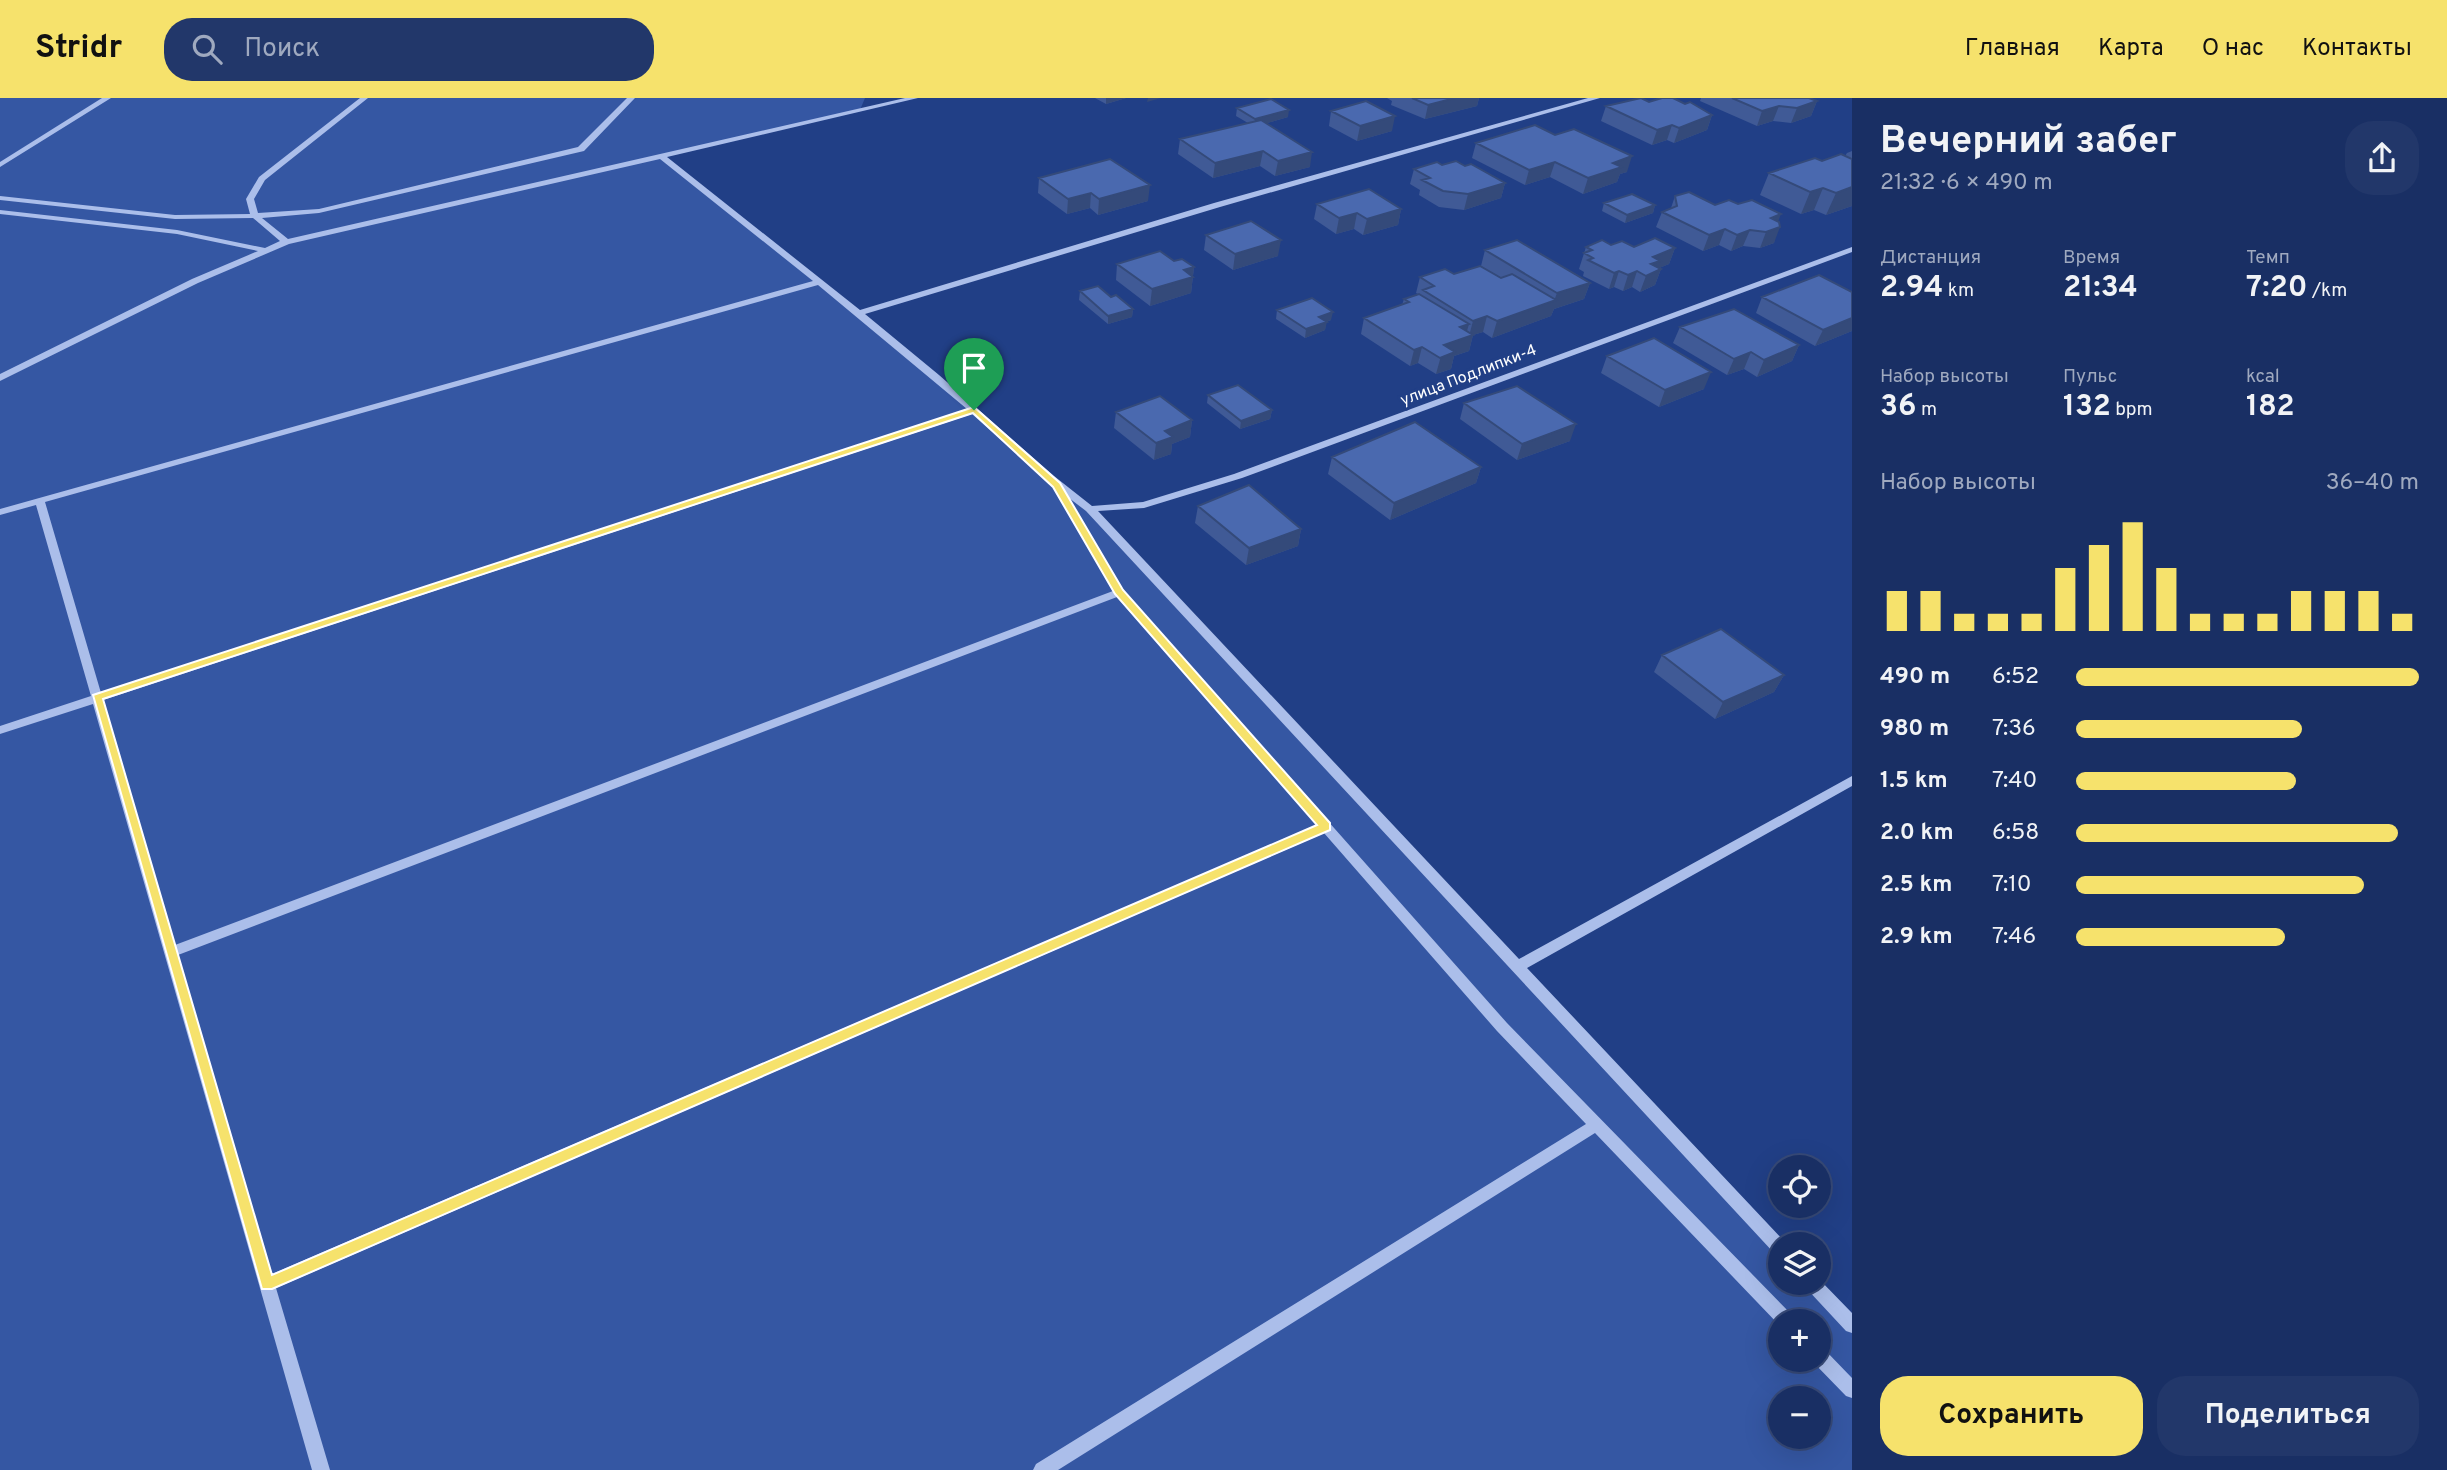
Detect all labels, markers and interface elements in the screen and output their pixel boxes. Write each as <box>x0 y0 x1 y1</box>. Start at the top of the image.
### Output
search box <box>164 18 654 81</box>
text: Stridr <box>35 28 122 70</box>
icon: search <box>188 30 226 68</box>
text: Поиск <box>244 33 320 66</box>
text: Главная <box>1965 34 2060 64</box>
text: Карта <box>2098 34 2164 64</box>
text: О нас <box>2202 34 2264 64</box>
text: Контакты <box>2302 34 2412 64</box>
text: Вечерний забег <box>1880 118 2177 167</box>
button: share <box>2345 121 2419 195</box>
text: 21:32 · 6 × 490 m <box>1880 169 2053 198</box>
text: Дистанция <box>1880 246 1981 270</box>
text: Время <box>2063 246 2120 270</box>
text: Темп <box>2246 246 2290 270</box>
text: 2.94 <box>1880 270 1943 307</box>
text: 21:34 <box>2063 270 2138 307</box>
text: 7:20 <box>2246 270 2308 307</box>
text: km <box>1943 279 1974 303</box>
text: /km <box>2308 279 2347 303</box>
pin <box>944 338 1004 410</box>
street label: улица Подлипки-4 <box>1398 341 1540 411</box>
icon: arrive <box>955 349 993 387</box>
text: Набор высоты <box>1880 365 2009 389</box>
text: Пульс <box>2063 365 2117 389</box>
text: kcal <box>2246 365 2280 389</box>
text: 36 <box>1880 389 1916 426</box>
text: 132 <box>2063 389 2111 426</box>
text: 182 <box>2246 389 2295 426</box>
text: m <box>1916 398 1937 422</box>
text: bpm <box>2111 398 2153 422</box>
text: Набор высоты <box>1880 469 2036 498</box>
text: 36–40 m <box>2326 469 2419 498</box>
text: 490 m <box>1880 663 1950 692</box>
text: 6:52 <box>1992 663 2039 692</box>
text: 980 m <box>1880 715 1949 744</box>
text: 7:36 <box>1992 715 2036 744</box>
text: 1.5 km <box>1880 767 1948 796</box>
text: 7:40 <box>1992 767 2037 796</box>
text: 2.0 km <box>1880 819 1954 848</box>
text: 6:58 <box>1992 819 2039 848</box>
text: 2.5 km <box>1880 871 1953 900</box>
text: 7:10 <box>1992 871 2032 900</box>
text: 2.9 km <box>1880 923 1953 952</box>
text: 7:46 <box>1992 923 2036 952</box>
map controls <box>1768 1155 1831 1449</box>
button: locate <box>1768 1155 1831 1218</box>
button: layers <box>1768 1232 1831 1295</box>
button: + <box>1768 1309 1831 1372</box>
button: Сохранить <box>1880 1376 2143 1456</box>
button: Поделиться <box>2157 1376 2419 1456</box>
button: − <box>1768 1386 1831 1449</box>

